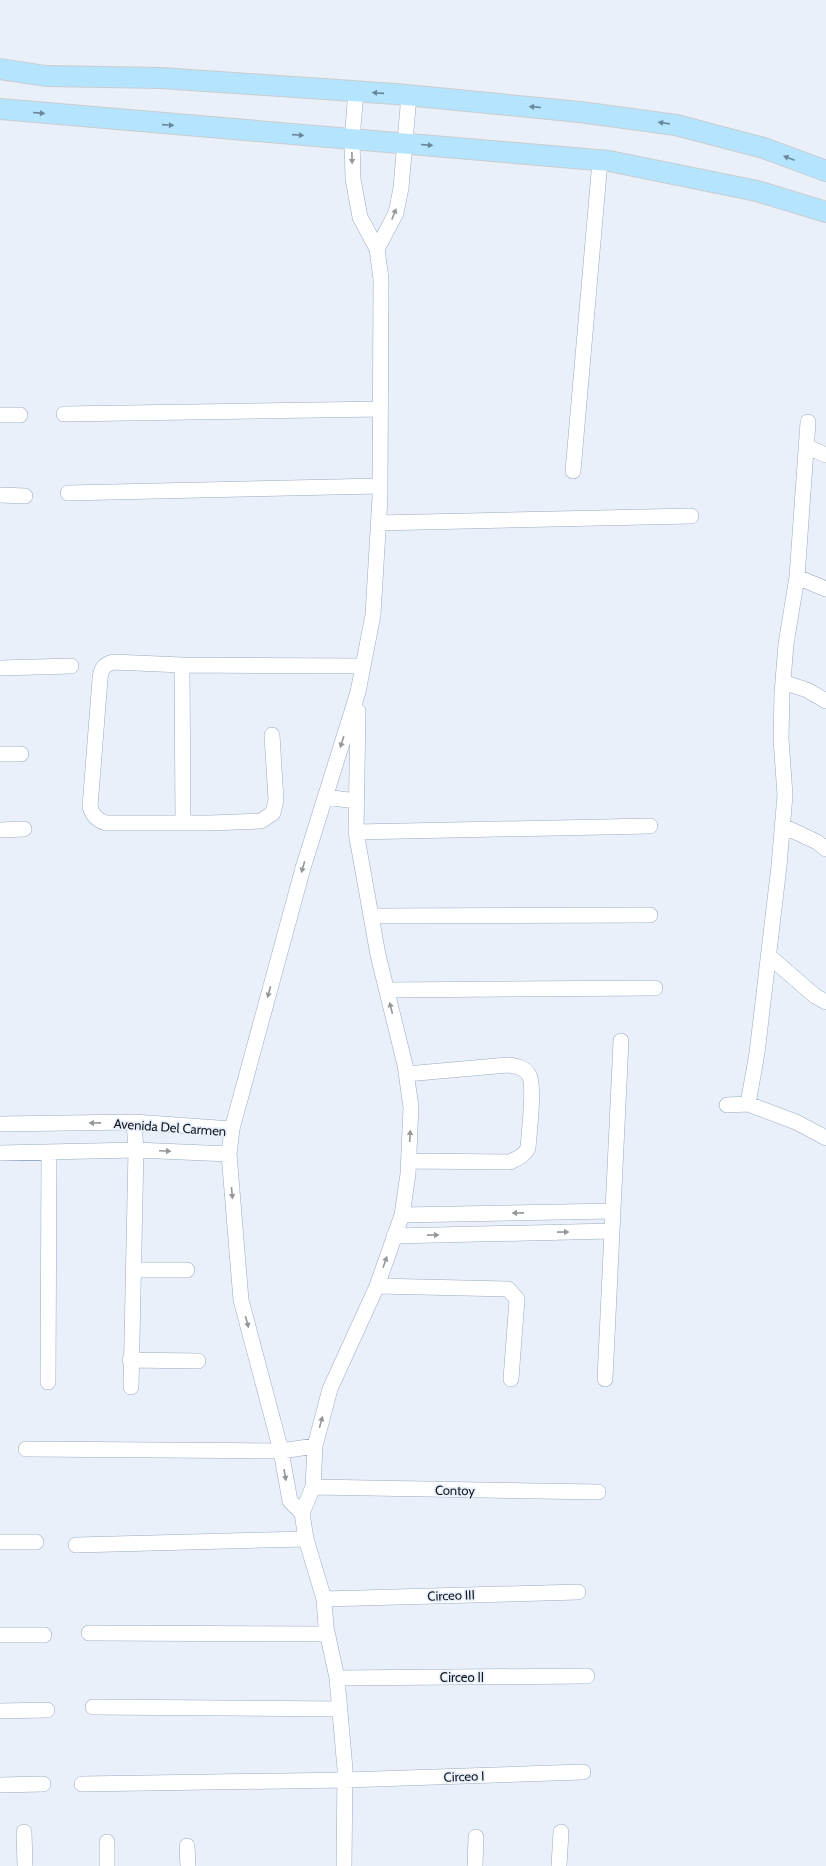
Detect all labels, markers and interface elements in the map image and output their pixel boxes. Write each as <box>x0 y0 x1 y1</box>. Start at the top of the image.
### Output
one-way arrow <box>372 89 384 96</box>
one-way arrow <box>529 104 541 111</box>
one-way arrow <box>33 109 45 116</box>
one-way arrow <box>658 120 670 126</box>
one-way arrow <box>162 121 174 128</box>
one-way arrow <box>292 131 304 138</box>
one-way arrow <box>421 141 434 148</box>
one-way arrow <box>349 152 355 165</box>
one-way arrow <box>783 154 795 160</box>
one-way arrow <box>392 207 398 219</box>
one-way arrow <box>339 737 345 749</box>
one-way arrow <box>300 861 306 873</box>
one-way arrow <box>266 986 272 998</box>
one-way arrow <box>388 1002 394 1014</box>
street label: Avenida Del Carmen <box>113 1115 227 1139</box>
one-way arrow <box>88 1120 101 1126</box>
one-way arrow <box>407 1129 413 1142</box>
one-way arrow <box>159 1148 171 1155</box>
one-way arrow <box>229 1187 235 1199</box>
one-way arrow <box>511 1210 524 1216</box>
one-way arrow <box>557 1229 569 1236</box>
one-way arrow <box>427 1232 439 1239</box>
one-way arrow <box>383 1256 389 1268</box>
one-way arrow <box>244 1316 250 1328</box>
one-way arrow <box>319 1415 325 1428</box>
one-way arrow <box>282 1469 288 1481</box>
street label: Contoy <box>435 1482 476 1498</box>
street label: Circeo III <box>427 1586 475 1604</box>
street label: Circeo II <box>440 1669 484 1685</box>
street label: Circeo I <box>443 1767 485 1785</box>

